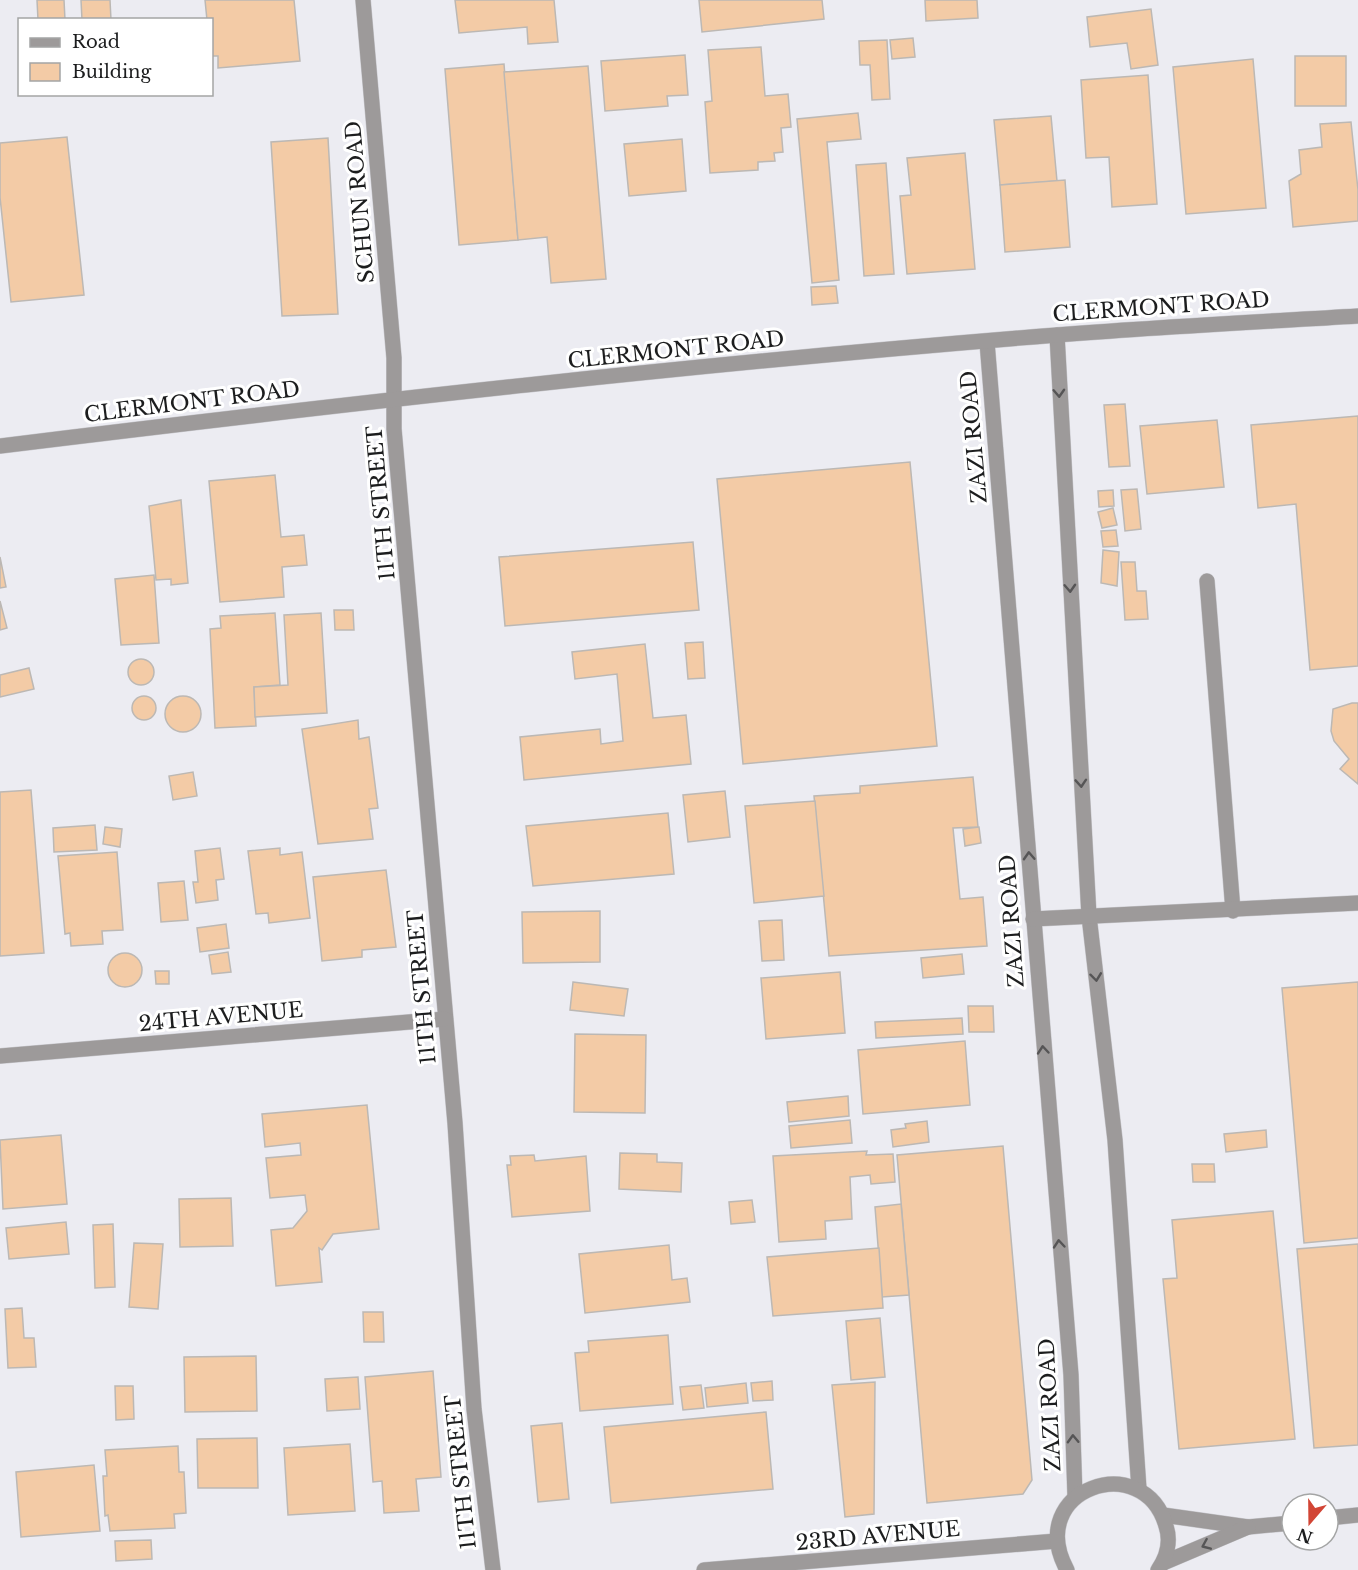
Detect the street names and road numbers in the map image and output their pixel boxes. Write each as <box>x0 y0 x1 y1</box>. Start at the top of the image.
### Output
street label: SCHUN ROAD <box>340 120 380 284</box>
street label: CLERMONT ROAD <box>1052 286 1270 328</box>
street label: CLERMONT ROAD <box>567 326 785 374</box>
street label: ZAZI ROAD <box>955 369 993 505</box>
street label: CLERMONT ROAD <box>82 376 302 428</box>
street label: 11TH STREET <box>361 424 401 581</box>
street label: ZAZI ROAD <box>994 854 1030 988</box>
street label: 11TH STREET <box>402 908 442 1065</box>
street label: 24TH AVENUE <box>138 997 304 1037</box>
street label: ZAZI ROAD <box>1034 1338 1066 1472</box>
street label: 11TH STREET <box>440 1393 482 1551</box>
street label: 23RD AVENUE <box>795 1516 961 1556</box>

